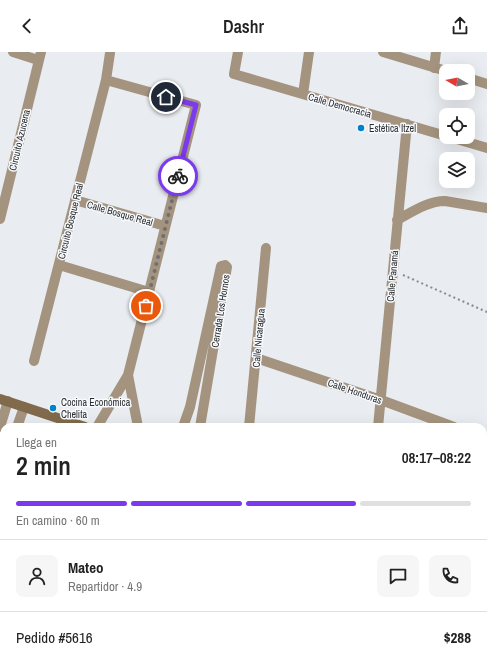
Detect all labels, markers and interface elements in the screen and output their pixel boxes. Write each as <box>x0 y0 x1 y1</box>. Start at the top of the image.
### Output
text: Dashr <box>223 14 264 39</box>
icon: back <box>16 15 38 37</box>
icon: share <box>449 15 471 37</box>
north arrow <box>439 64 475 100</box>
map controls <box>439 64 475 188</box>
pin <box>149 80 183 114</box>
icon: home <box>155 86 177 108</box>
street label: Calle Democracia <box>307 90 373 121</box>
street label: Circuito Azucena <box>6 108 33 172</box>
button: locate <box>439 108 475 144</box>
place label: Estética Itzel <box>369 122 416 135</box>
marker: Estética Itzel <box>356 123 366 133</box>
button: layers <box>439 152 475 188</box>
courier <box>158 156 198 196</box>
icon: bike <box>167 165 189 187</box>
street label: Circuito Bosque Real <box>55 182 86 261</box>
street label: Calle Bosque Real <box>85 198 154 229</box>
street label: Calle Panamá <box>384 249 401 302</box>
street label: Cerrada Los Hornos <box>208 274 233 349</box>
pin <box>129 289 163 323</box>
icon: bag <box>135 295 157 317</box>
street label: Calle Nicaragua <box>249 308 268 368</box>
street label: Calle Honduras <box>326 376 384 407</box>
place label: Cocina Económica Chelita <box>61 396 131 421</box>
marker: Cocina Económica Chelita <box>48 403 58 413</box>
text: Llega en <box>16 434 57 451</box>
text: 08:17–08:22 <box>402 447 471 468</box>
text: 2 min <box>16 448 71 483</box>
text: En camino · 60 m <box>16 512 100 529</box>
button: person <box>16 555 58 597</box>
button: chat <box>377 555 419 597</box>
button: phone <box>429 555 471 597</box>
text: Mateo <box>68 557 104 578</box>
text: Repartidor · 4.9 <box>68 578 142 595</box>
text: Pedido #5616 <box>16 627 93 648</box>
text: $288 <box>444 627 471 648</box>

